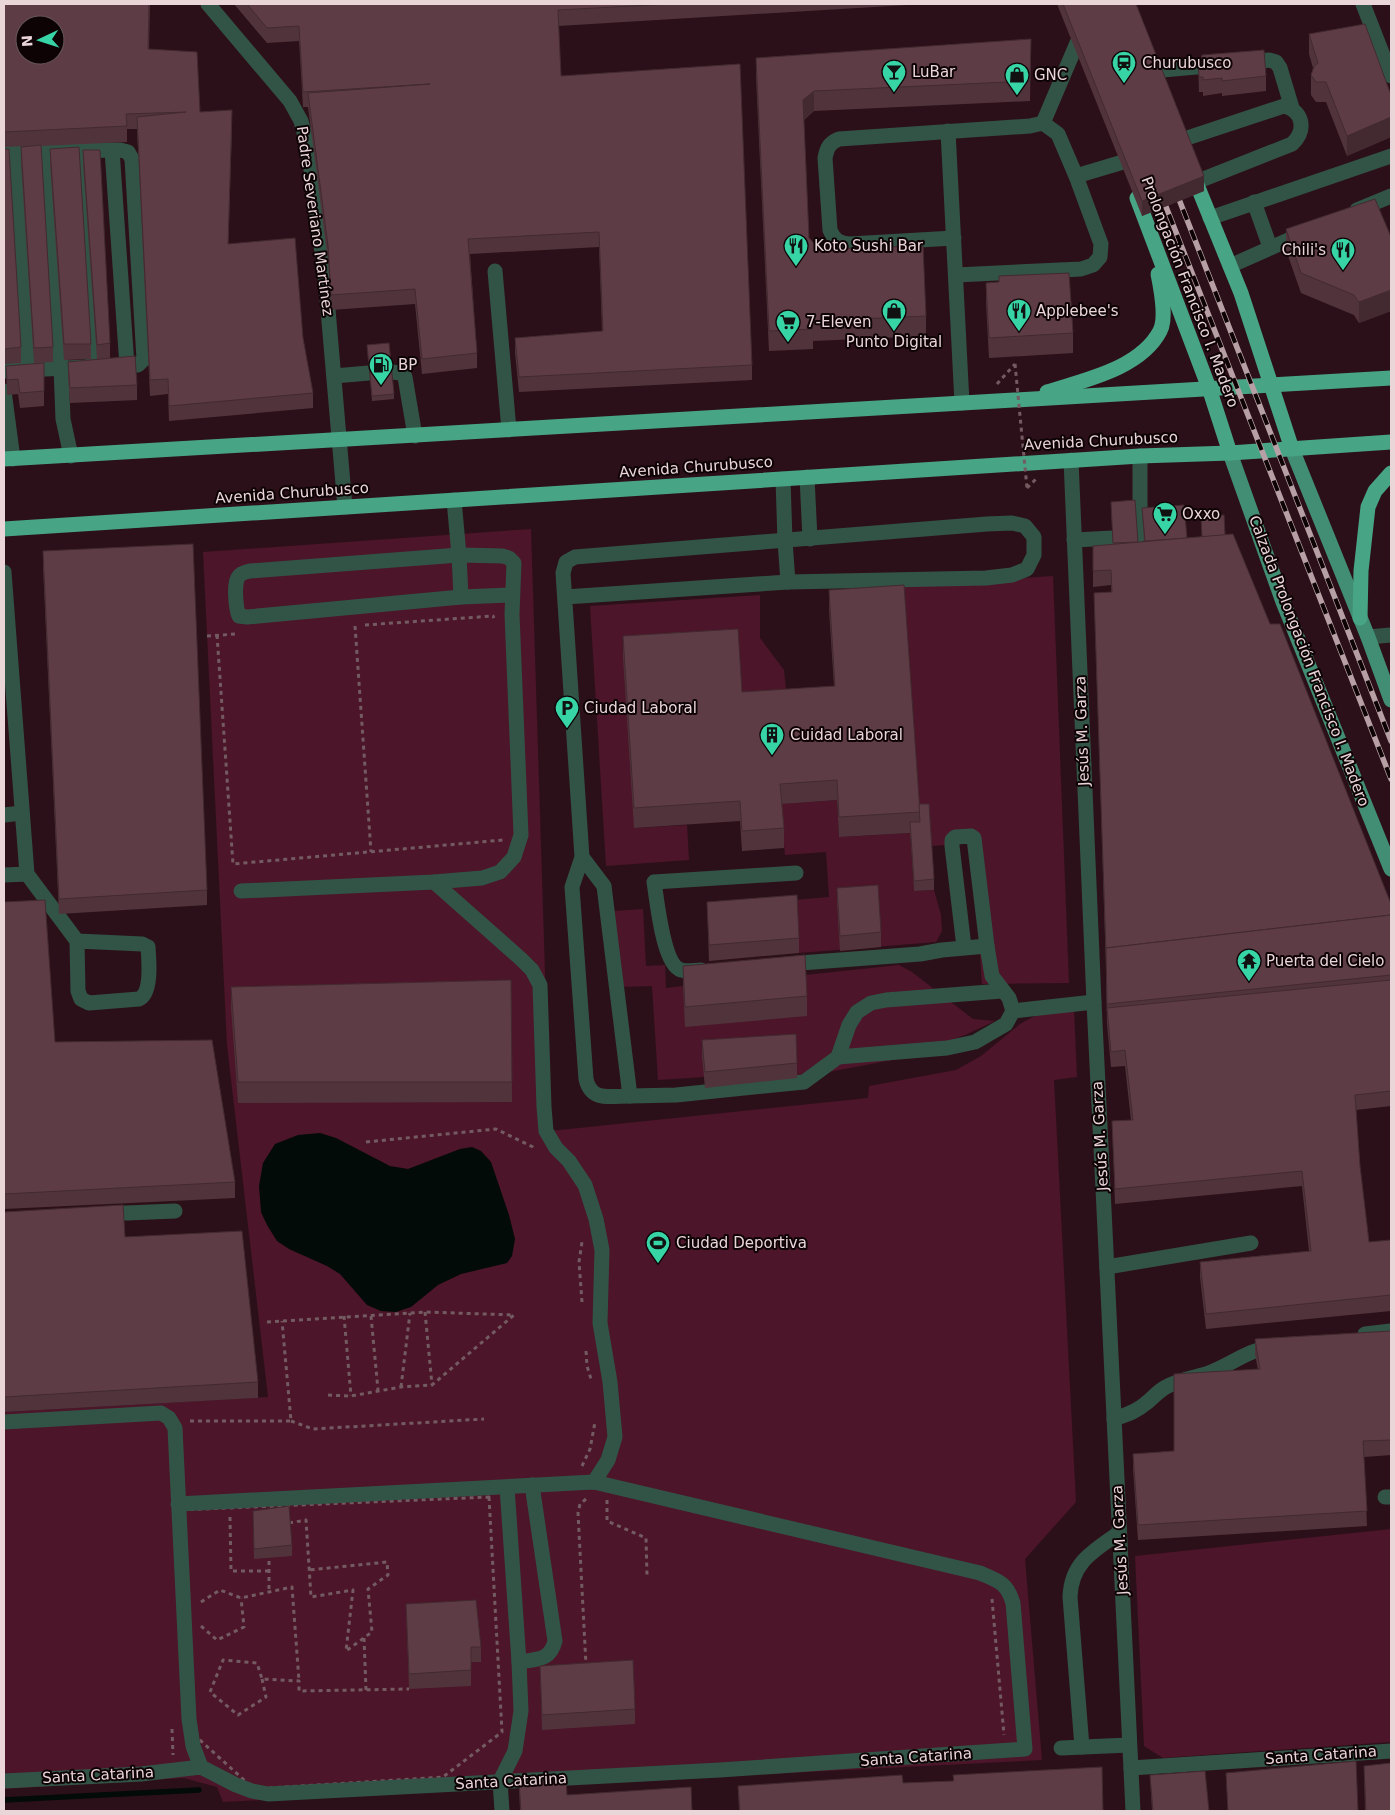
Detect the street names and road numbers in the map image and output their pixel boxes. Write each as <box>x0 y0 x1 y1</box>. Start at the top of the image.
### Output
street label: Padre Severiano Martínez <box>293 125 337 317</box>
street label: Prolongación Francisco I. Madero <box>1138 174 1242 410</box>
street label: Avenida Churubusco <box>1024 428 1178 454</box>
street label: Avenida Churubusco <box>619 453 773 481</box>
street label: Avenida Churubusco <box>215 479 369 507</box>
street label: Calzada Prolongación Francisco I. Madero <box>1245 513 1373 809</box>
street label: Jesús M. Garza <box>1071 676 1093 787</box>
street label: Jesús M. Garza <box>1088 1081 1112 1192</box>
street label: Jesús M. Garza <box>1108 1485 1132 1596</box>
street label: Santa Catarina <box>1265 1742 1377 1768</box>
street label: Santa Catarina <box>860 1744 972 1770</box>
street label: Santa Catarina <box>42 1763 154 1787</box>
street label: Santa Catarina <box>455 1769 567 1793</box>

